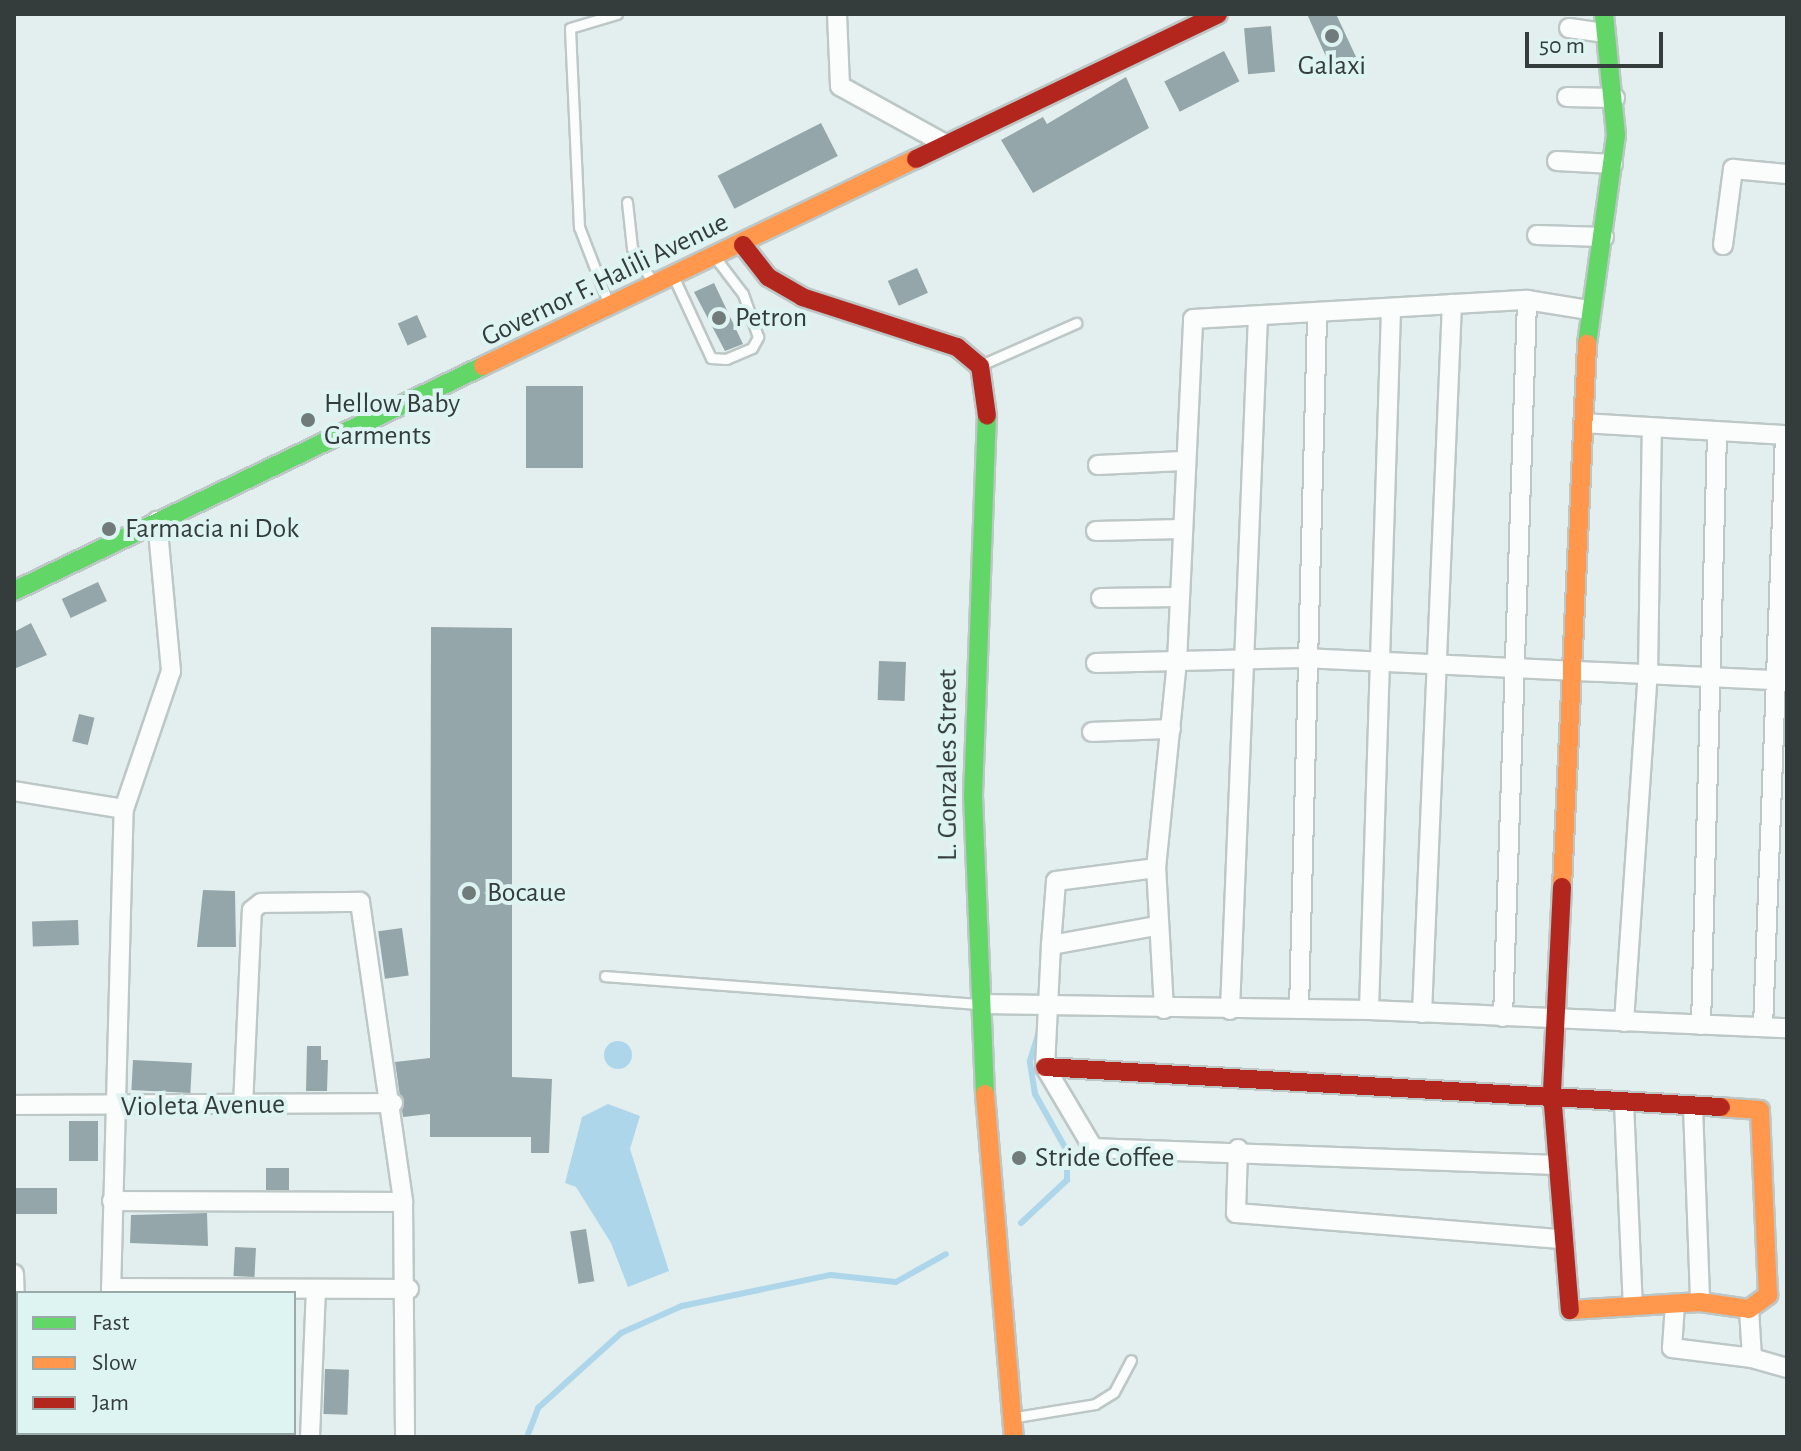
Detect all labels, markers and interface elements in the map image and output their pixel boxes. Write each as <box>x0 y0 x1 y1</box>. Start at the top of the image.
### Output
scale bar <box>1529 16 1667 66</box>
marker: Galaxi <box>1323 27 1341 45</box>
text: 50 m <box>1539 34 1585 58</box>
place label: Galaxi <box>1298 49 1366 83</box>
street label: Governor F. Halili Avenue <box>476 206 734 354</box>
place label: Petron <box>735 301 807 335</box>
marker: Petron <box>710 309 728 327</box>
place label: Hellow Baby Garments <box>324 387 460 453</box>
marker: Hellow Baby Garments <box>299 411 317 429</box>
place label: Farmacia ni Dok <box>125 512 299 546</box>
marker: Farmacia ni Dok <box>100 520 118 538</box>
street label: L. Gonzales Street <box>931 669 965 861</box>
place label: Bocaue <box>487 876 566 910</box>
marker: Bocaue <box>458 882 480 904</box>
street label: Violeta Avenue <box>121 1088 285 1124</box>
place label: Stride Coffee <box>1035 1141 1174 1175</box>
marker: Stride Coffee <box>1010 1149 1028 1167</box>
legend <box>16 1291 296 1435</box>
text: Fast <box>92 1311 129 1335</box>
text: Slow <box>92 1351 137 1375</box>
text: Jam <box>92 1391 129 1415</box>

